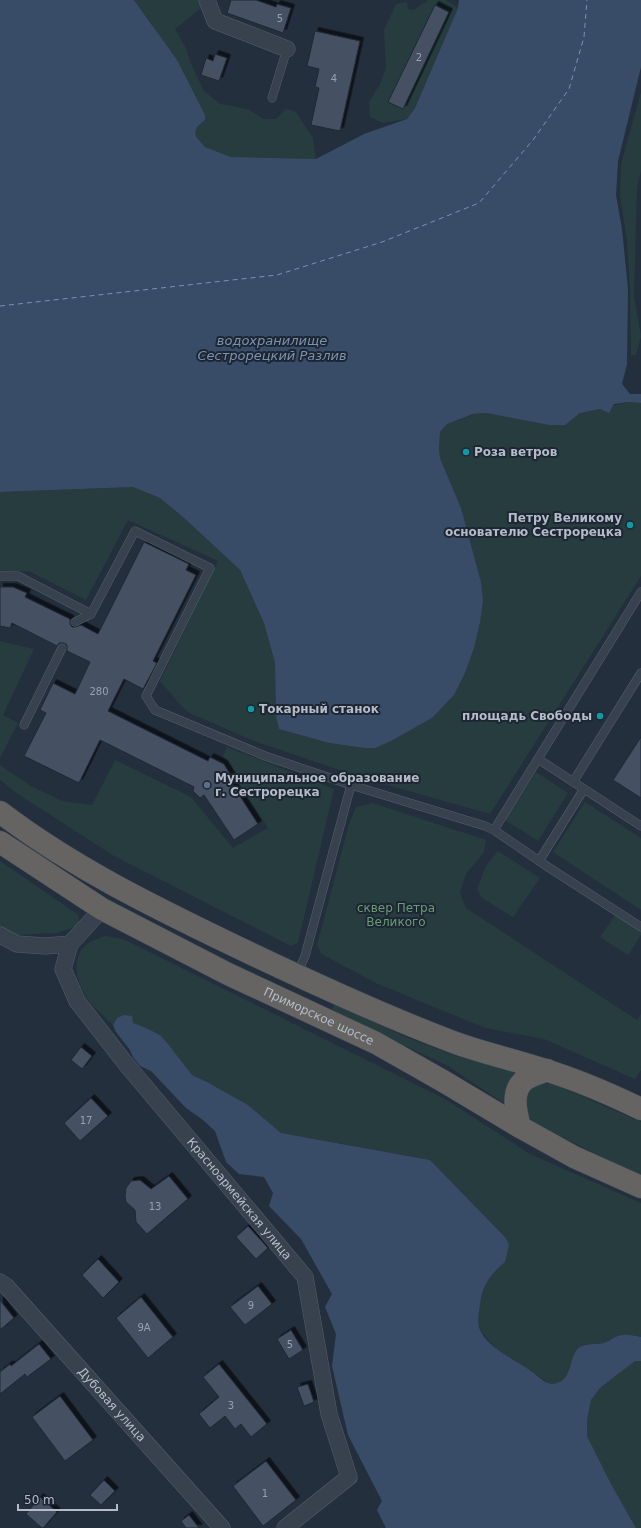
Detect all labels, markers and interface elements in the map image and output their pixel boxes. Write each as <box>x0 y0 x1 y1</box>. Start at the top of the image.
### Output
house number: 5 <box>277 13 283 24</box>
house number: 2 <box>416 52 422 63</box>
house number: 4 <box>331 73 337 84</box>
water label: водохранилище Сестрорецкий Разлив <box>197 333 347 363</box>
place label: Роза ветров <box>474 445 558 459</box>
marker: Роза ветров <box>461 447 471 457</box>
place label: Петру Великому основателю Сестрорецка <box>445 511 622 539</box>
marker: Петру Великому основателю Сестрорецка <box>625 520 635 530</box>
house number: 280 <box>89 686 109 697</box>
place label: Токарный станок <box>259 702 379 716</box>
marker: Токарный станок <box>246 704 256 714</box>
place label: площадь Свободы <box>462 709 592 723</box>
marker: площадь Свободы <box>595 711 605 721</box>
place label: Муниципальное образование г. Сестрорецка <box>215 771 419 799</box>
marker: Муниципальное образование г. Сестрорецка <box>202 780 212 790</box>
park label: сквер Петра Великого <box>357 901 435 929</box>
street label: Приморское шоссе <box>262 985 376 1048</box>
house number: 17 <box>80 1115 92 1126</box>
street label: Красноармейская улица <box>184 1135 294 1262</box>
house number: 13 <box>149 1201 161 1212</box>
house number: 9 <box>248 1300 254 1311</box>
house number: 9А <box>137 1322 151 1333</box>
house number: 5 <box>287 1339 293 1350</box>
street label: Дубовая улица <box>75 1364 149 1445</box>
house number: 3 <box>228 1400 234 1411</box>
scale bar <box>18 1486 117 1512</box>
house number: 1 <box>262 1488 268 1499</box>
text: 50 m <box>24 1493 55 1507</box>

